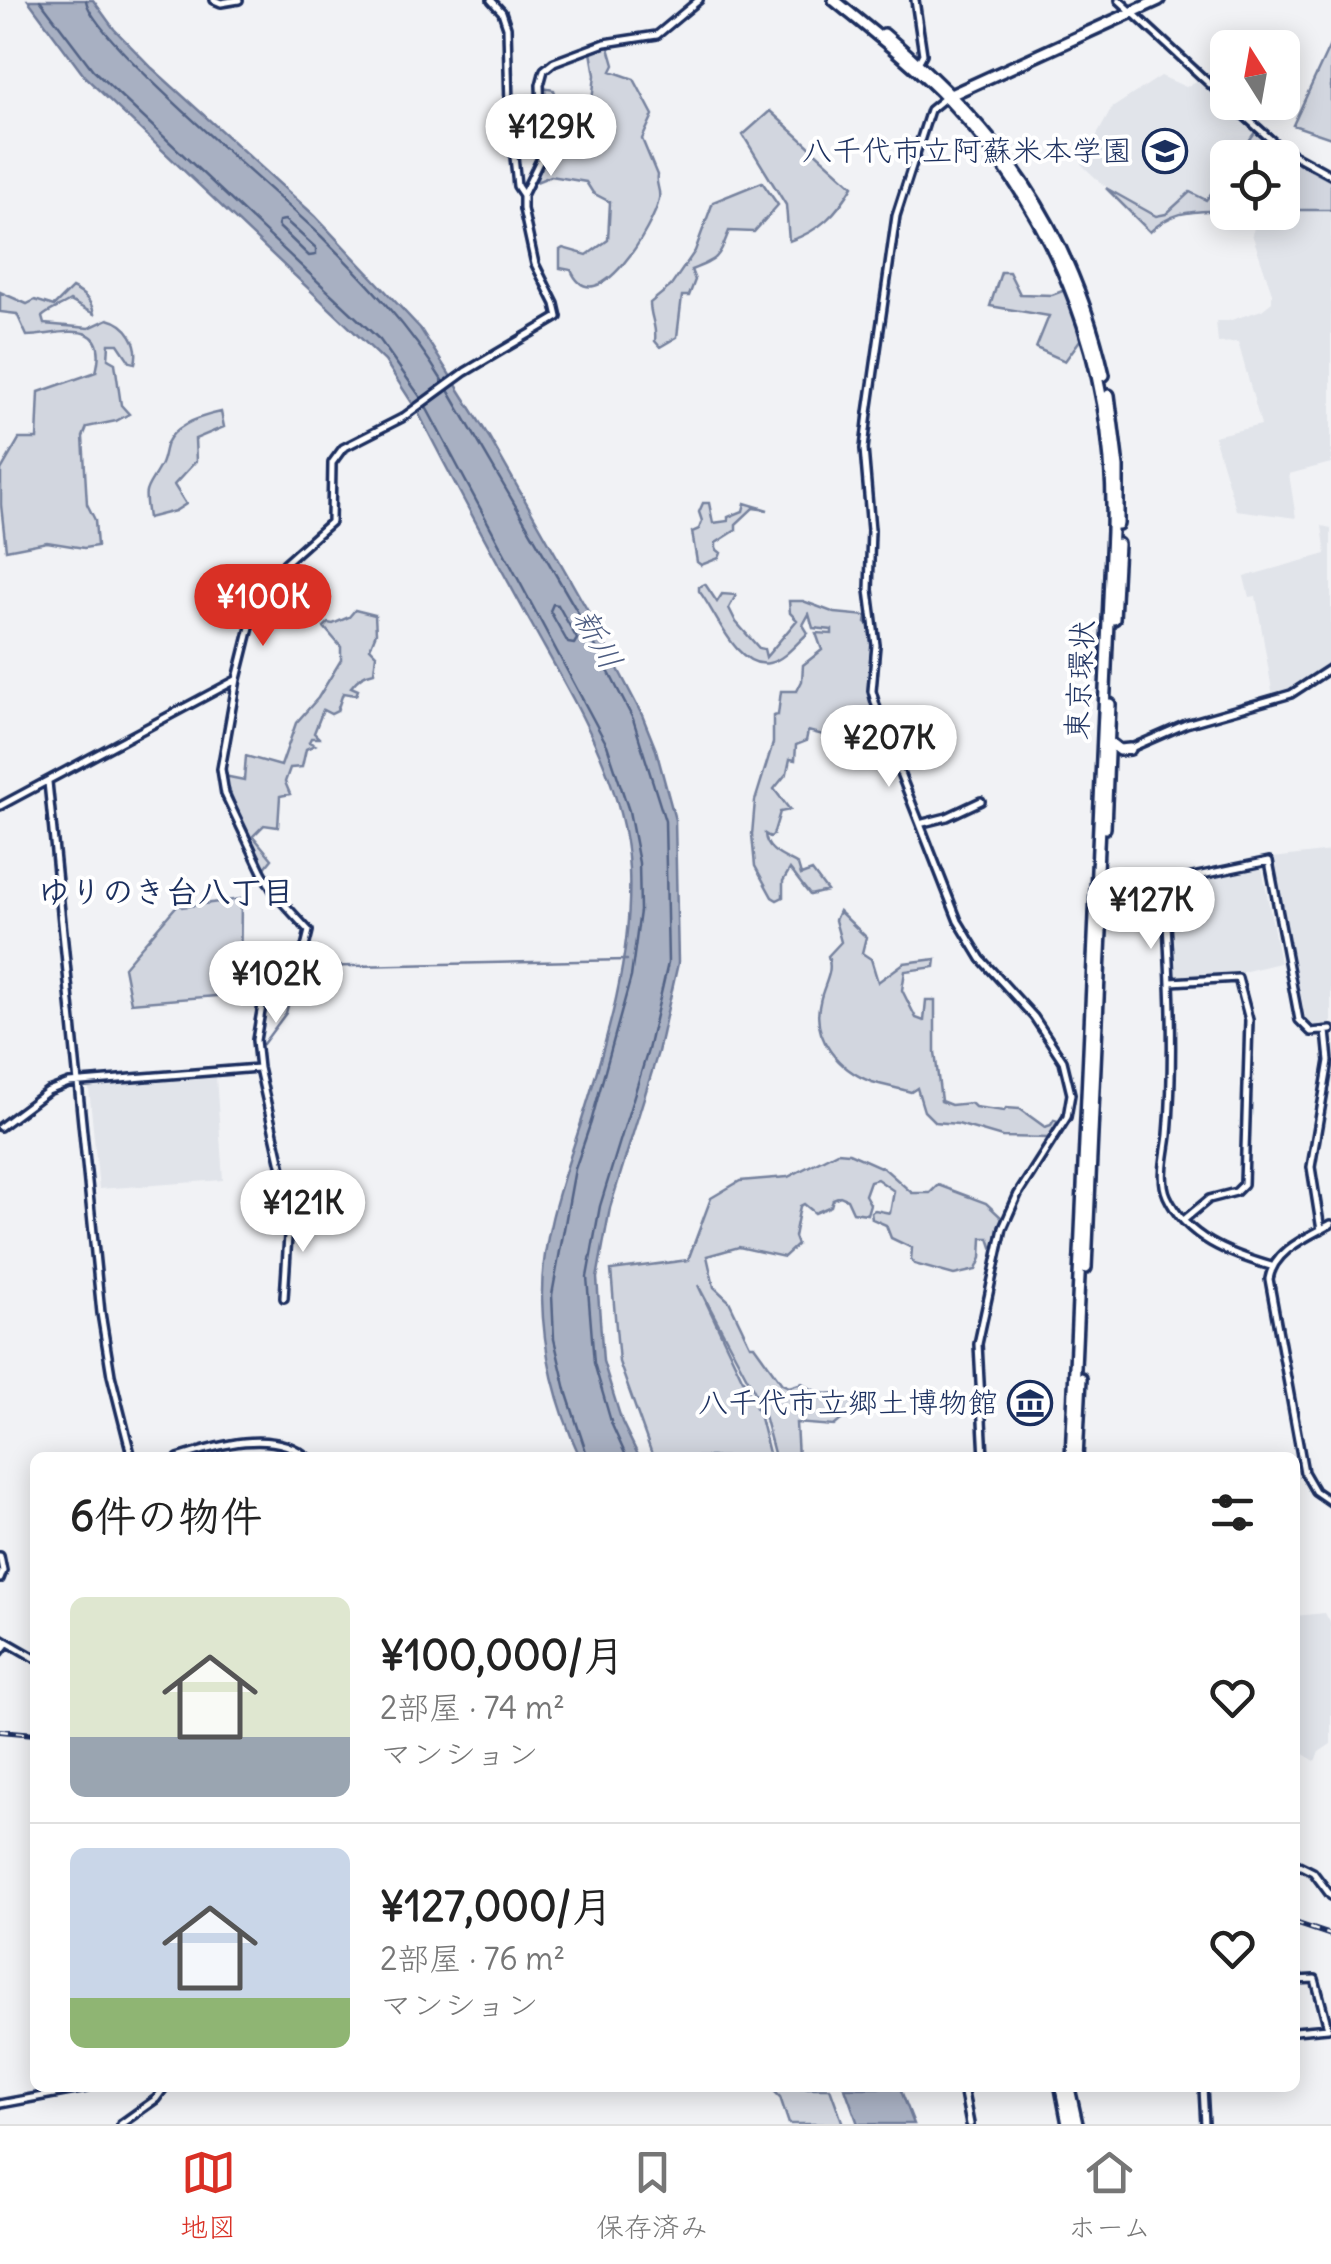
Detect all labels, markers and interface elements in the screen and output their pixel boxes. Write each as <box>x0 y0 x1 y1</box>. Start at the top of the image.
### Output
north arrow <box>1210 30 1300 120</box>
map controls <box>1210 30 1300 230</box>
pin: ¥129K <box>481 94 621 179</box>
text: ¥129K <box>507 106 595 147</box>
school or university icon: 八千代市立阿蘇米本学園 <box>1142 128 1188 174</box>
place label: 八千代市立阿蘇米本学園 <box>802 131 1132 169</box>
button: locate <box>1210 140 1300 230</box>
pin: ¥100K <box>193 564 333 649</box>
text: ¥100K <box>216 576 310 617</box>
water label: 新川 <box>565 601 632 677</box>
street label: 東京環状 <box>1057 619 1101 741</box>
pin: ¥207K <box>819 705 959 790</box>
text: ¥207K <box>843 717 935 758</box>
pin: ¥127K <box>1081 867 1221 952</box>
district label: ゆりのき台八丁目 <box>38 871 294 912</box>
text: ¥127K <box>1109 879 1193 920</box>
pin: ¥102K <box>206 941 346 1026</box>
text: ¥102K <box>231 953 321 994</box>
pin: ¥121K <box>233 1170 373 1255</box>
text: ¥121K <box>262 1182 344 1223</box>
museum icon: 八千代市立郷土博物館 <box>1007 1380 1053 1426</box>
place label: 八千代市立郷土博物館 <box>698 1383 998 1421</box>
icon: filters <box>1205 1485 1260 1540</box>
text: 6件の物件 <box>70 1490 262 1542</box>
text: ¥100,000/月 <box>380 1629 625 1681</box>
icon: home <box>150 1637 270 1757</box>
icon: heart <box>1205 1670 1260 1725</box>
text: 2部屋 · 74 m² <box>380 1687 565 1728</box>
text: マンション <box>380 1733 539 1774</box>
text: ¥127,000/月 <box>380 1880 613 1932</box>
icon: home <box>150 1888 270 2008</box>
icon: heart <box>1205 1921 1260 1976</box>
text: 2部屋 · 76 m² <box>380 1938 565 1979</box>
text: マンション <box>380 1984 539 2025</box>
tab: 地図 <box>180 2145 236 2245</box>
tab: 保存済み <box>596 2145 708 2245</box>
tab: ホーム <box>1068 2145 1151 2245</box>

